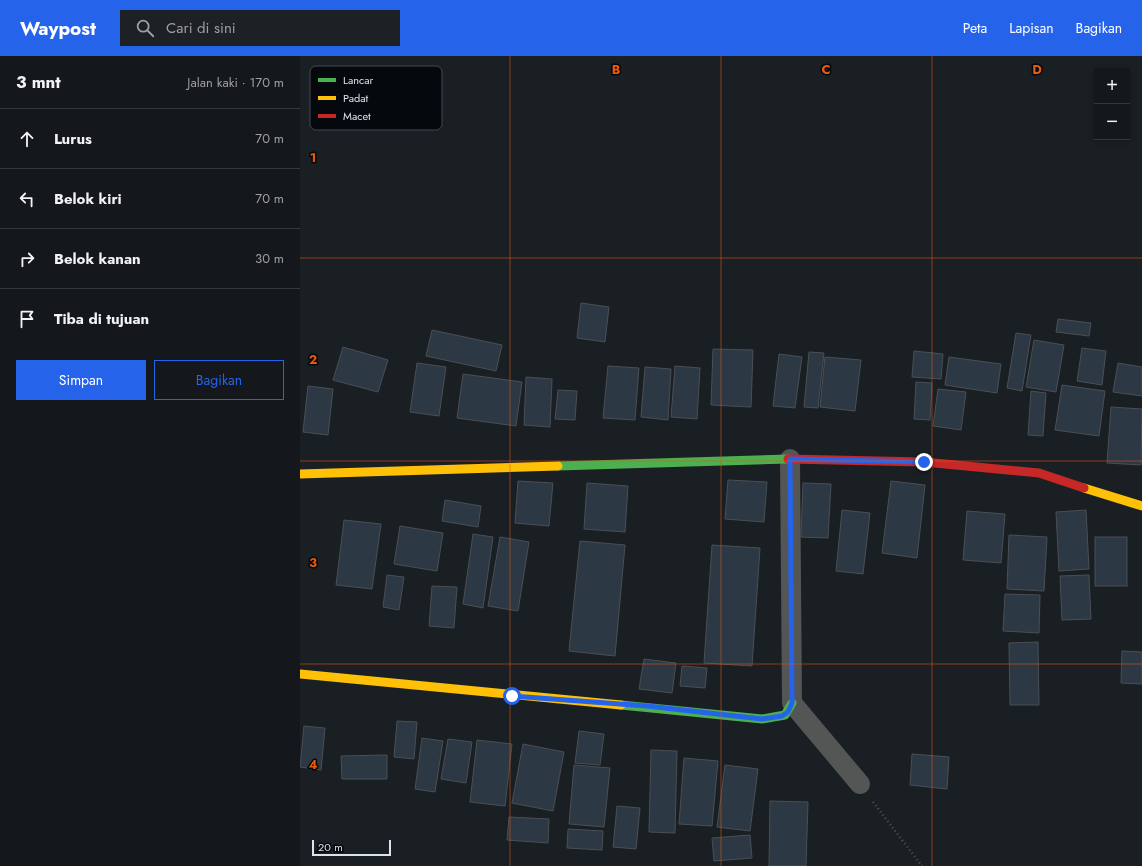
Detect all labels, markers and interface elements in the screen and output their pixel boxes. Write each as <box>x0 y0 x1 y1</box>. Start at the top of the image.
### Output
search box <box>120 10 400 46</box>
text: Waypost <box>20 15 96 42</box>
icon: search <box>134 17 156 39</box>
text: Cari di sini <box>166 17 236 39</box>
text: Peta <box>963 18 987 38</box>
text: Lapisan <box>1009 18 1054 38</box>
text: Bagikan <box>1076 18 1122 38</box>
text: B <box>612 60 621 79</box>
text: C <box>821 60 831 79</box>
text: D <box>1032 60 1042 79</box>
legend <box>310 66 442 130</box>
map controls <box>1094 68 1130 140</box>
button: + <box>1094 68 1130 104</box>
text: 3 mnt <box>16 70 61 94</box>
text: Lancar <box>343 72 374 88</box>
text: Jalan kaki · 170 m <box>187 73 284 92</box>
text: Padat <box>343 90 369 106</box>
button: − <box>1094 104 1130 140</box>
text: Macet <box>343 108 371 124</box>
icon: ahead <box>16 128 38 150</box>
text: Lurus <box>54 128 92 150</box>
text: 70 m <box>255 129 284 148</box>
text: 1 <box>310 148 316 167</box>
icon: left <box>16 188 38 210</box>
text: Belok kiri <box>54 188 122 210</box>
text: 70 m <box>255 189 284 208</box>
icon: right <box>16 248 38 270</box>
text: Belok kanan <box>54 248 141 270</box>
text: 30 m <box>255 249 284 268</box>
icon: arrive <box>16 308 38 330</box>
text: Tiba di tujuan <box>54 308 149 330</box>
text: 2 <box>309 350 317 369</box>
button: Simpan <box>16 360 146 400</box>
button: Bagikan <box>154 360 284 400</box>
route end <box>915 453 933 471</box>
text: 3 <box>309 553 317 572</box>
route start <box>503 687 521 705</box>
text: 4 <box>308 755 318 774</box>
scale bar <box>312 838 391 857</box>
text: 20 m <box>318 839 343 855</box>

